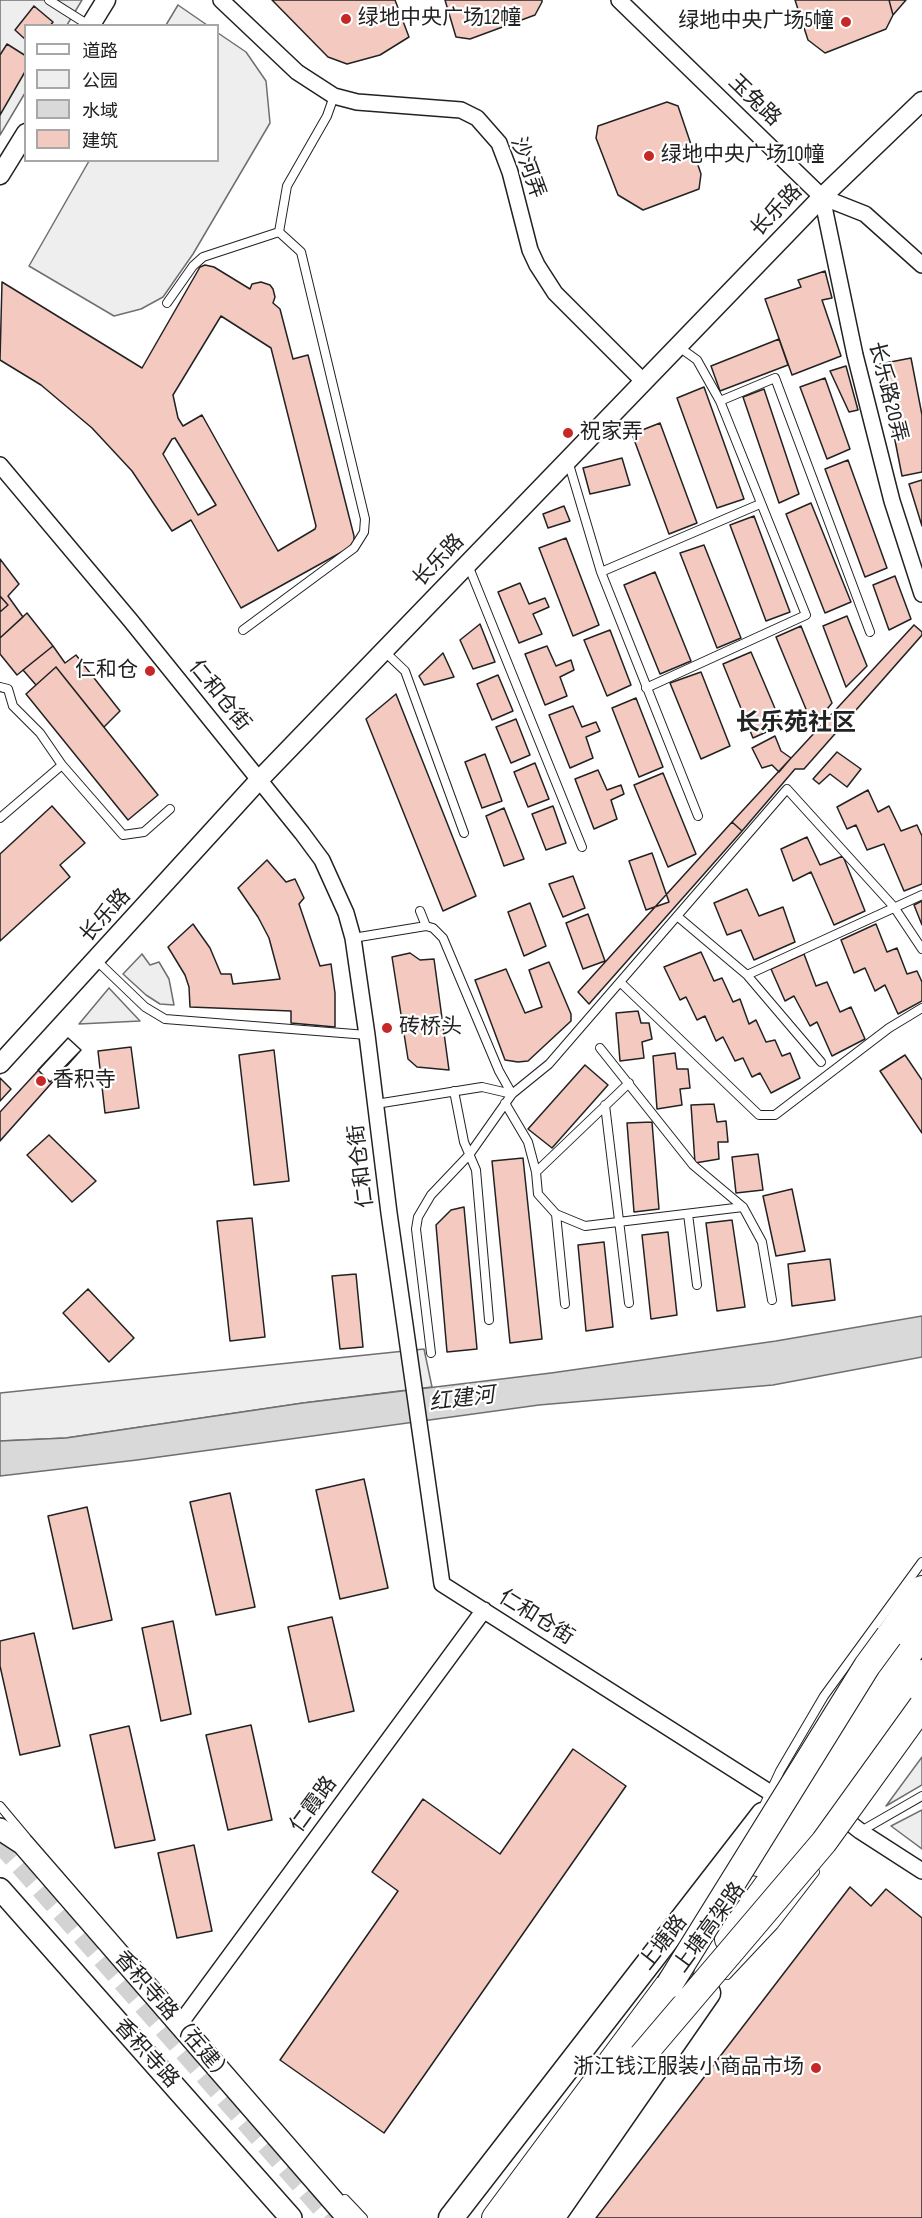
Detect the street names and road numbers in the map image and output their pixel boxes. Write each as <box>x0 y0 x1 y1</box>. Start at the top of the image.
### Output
street label: 玉兔路 <box>723 70 785 132</box>
street label: 沙河弄 <box>504 134 550 202</box>
street label: 长乐路 <box>746 180 808 242</box>
street label: 长乐路20弄 <box>862 339 912 445</box>
street label: 长乐路 <box>408 530 470 592</box>
street label: 仁和仓街 <box>183 655 255 737</box>
street label: 长乐路 <box>76 884 136 948</box>
street label: 仁和仓街 <box>344 1123 380 1209</box>
street label: 仁和仓街 <box>494 1585 578 1651</box>
street label: 仁霞路 <box>285 1772 343 1838</box>
street label: 上塘高架路 <box>669 1878 751 1978</box>
street label: 上塘路 <box>635 1910 693 1976</box>
street label: 香积寺路（在建） <box>108 1946 238 2090</box>
street label: 香积寺路 <box>109 2014 183 2094</box>

